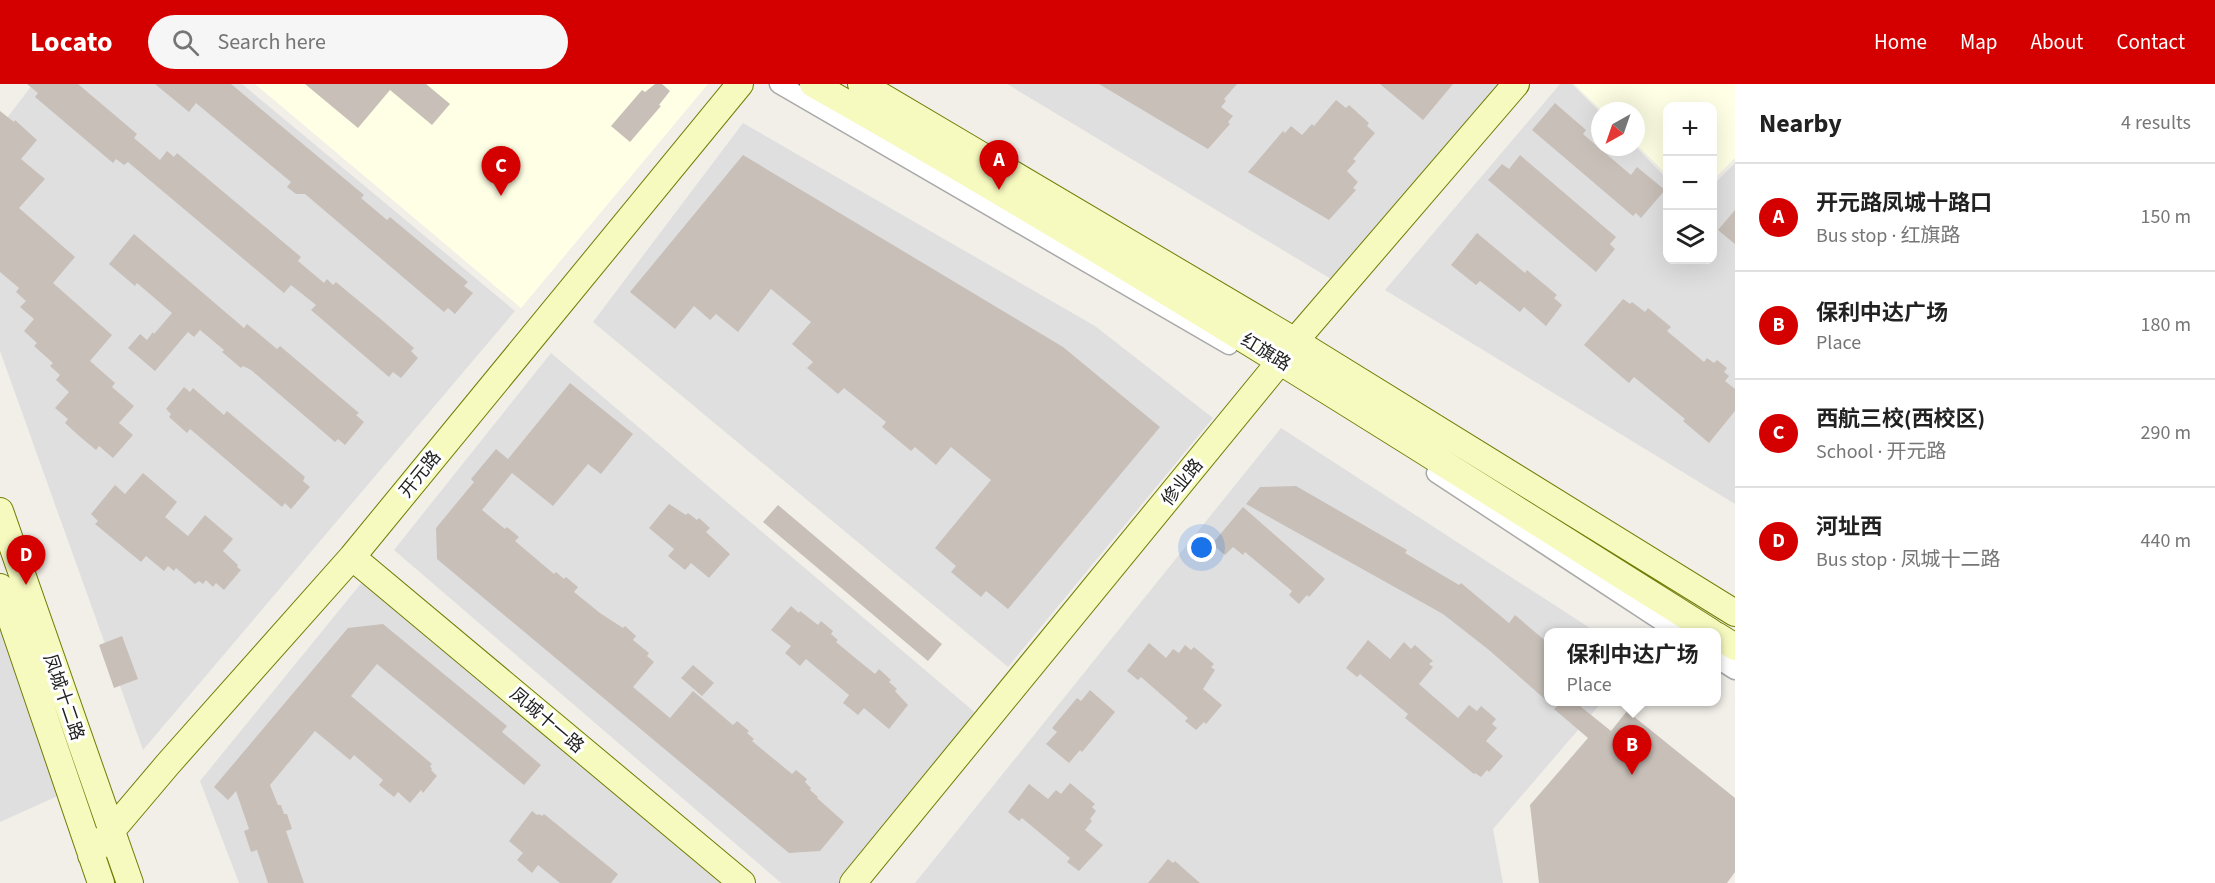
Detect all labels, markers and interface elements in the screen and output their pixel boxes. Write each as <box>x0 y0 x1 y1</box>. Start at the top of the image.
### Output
search box <box>148 15 568 69</box>
text: Locato <box>30 22 112 62</box>
icon: search <box>169 26 202 59</box>
text: Search here <box>217 26 326 58</box>
text: Home <box>1874 27 1927 57</box>
text: Map <box>1960 27 1998 57</box>
text: About <box>2031 27 2083 57</box>
text: Contact <box>2116 27 2185 57</box>
north arrow <box>1591 102 1645 156</box>
map controls <box>1663 102 1717 264</box>
button: + <box>1663 102 1717 156</box>
text: Nearby <box>1759 105 1842 142</box>
text: 4 results <box>2121 109 2191 137</box>
pin: A <box>980 141 1018 190</box>
pin: C <box>482 147 520 196</box>
button: − <box>1663 156 1717 210</box>
text: 开元路凤城十路口 <box>1816 187 1992 219</box>
text: A <box>1773 203 1784 231</box>
text: 150 m <box>2141 203 2191 231</box>
button: layers <box>1663 210 1717 264</box>
text: Bus stop · 红旗路 <box>1816 222 1960 250</box>
text: 保利中达广场 <box>1816 297 1948 329</box>
text: B <box>1772 311 1785 339</box>
text: 180 m <box>2141 311 2191 339</box>
street label: 红旗路 <box>1236 328 1295 377</box>
text: Place <box>1816 329 1861 357</box>
text: 西航三校(西校区) <box>1816 403 1985 435</box>
text: C <box>1773 419 1784 447</box>
text: 290 m <box>2141 419 2191 447</box>
text: School · 开元路 <box>1816 438 1946 466</box>
street label: 开元路 <box>394 445 447 503</box>
street label: 修业路 <box>1156 453 1209 511</box>
text: 河址西 <box>1816 511 1882 543</box>
text: D <box>1772 527 1785 555</box>
text: 440 m <box>2141 527 2191 555</box>
your location <box>1187 533 1216 562</box>
pin: D <box>6 536 46 585</box>
text: Bus stop · 凤城十二路 <box>1816 546 2000 574</box>
popup <box>1544 628 1721 706</box>
text: 保利中达广场 <box>1566 639 1699 671</box>
street label: 凤城十二路 <box>37 651 90 744</box>
text: Place <box>1566 671 1612 699</box>
street label: 凤城十一路 <box>504 682 589 759</box>
pin: B <box>1612 726 1652 775</box>

